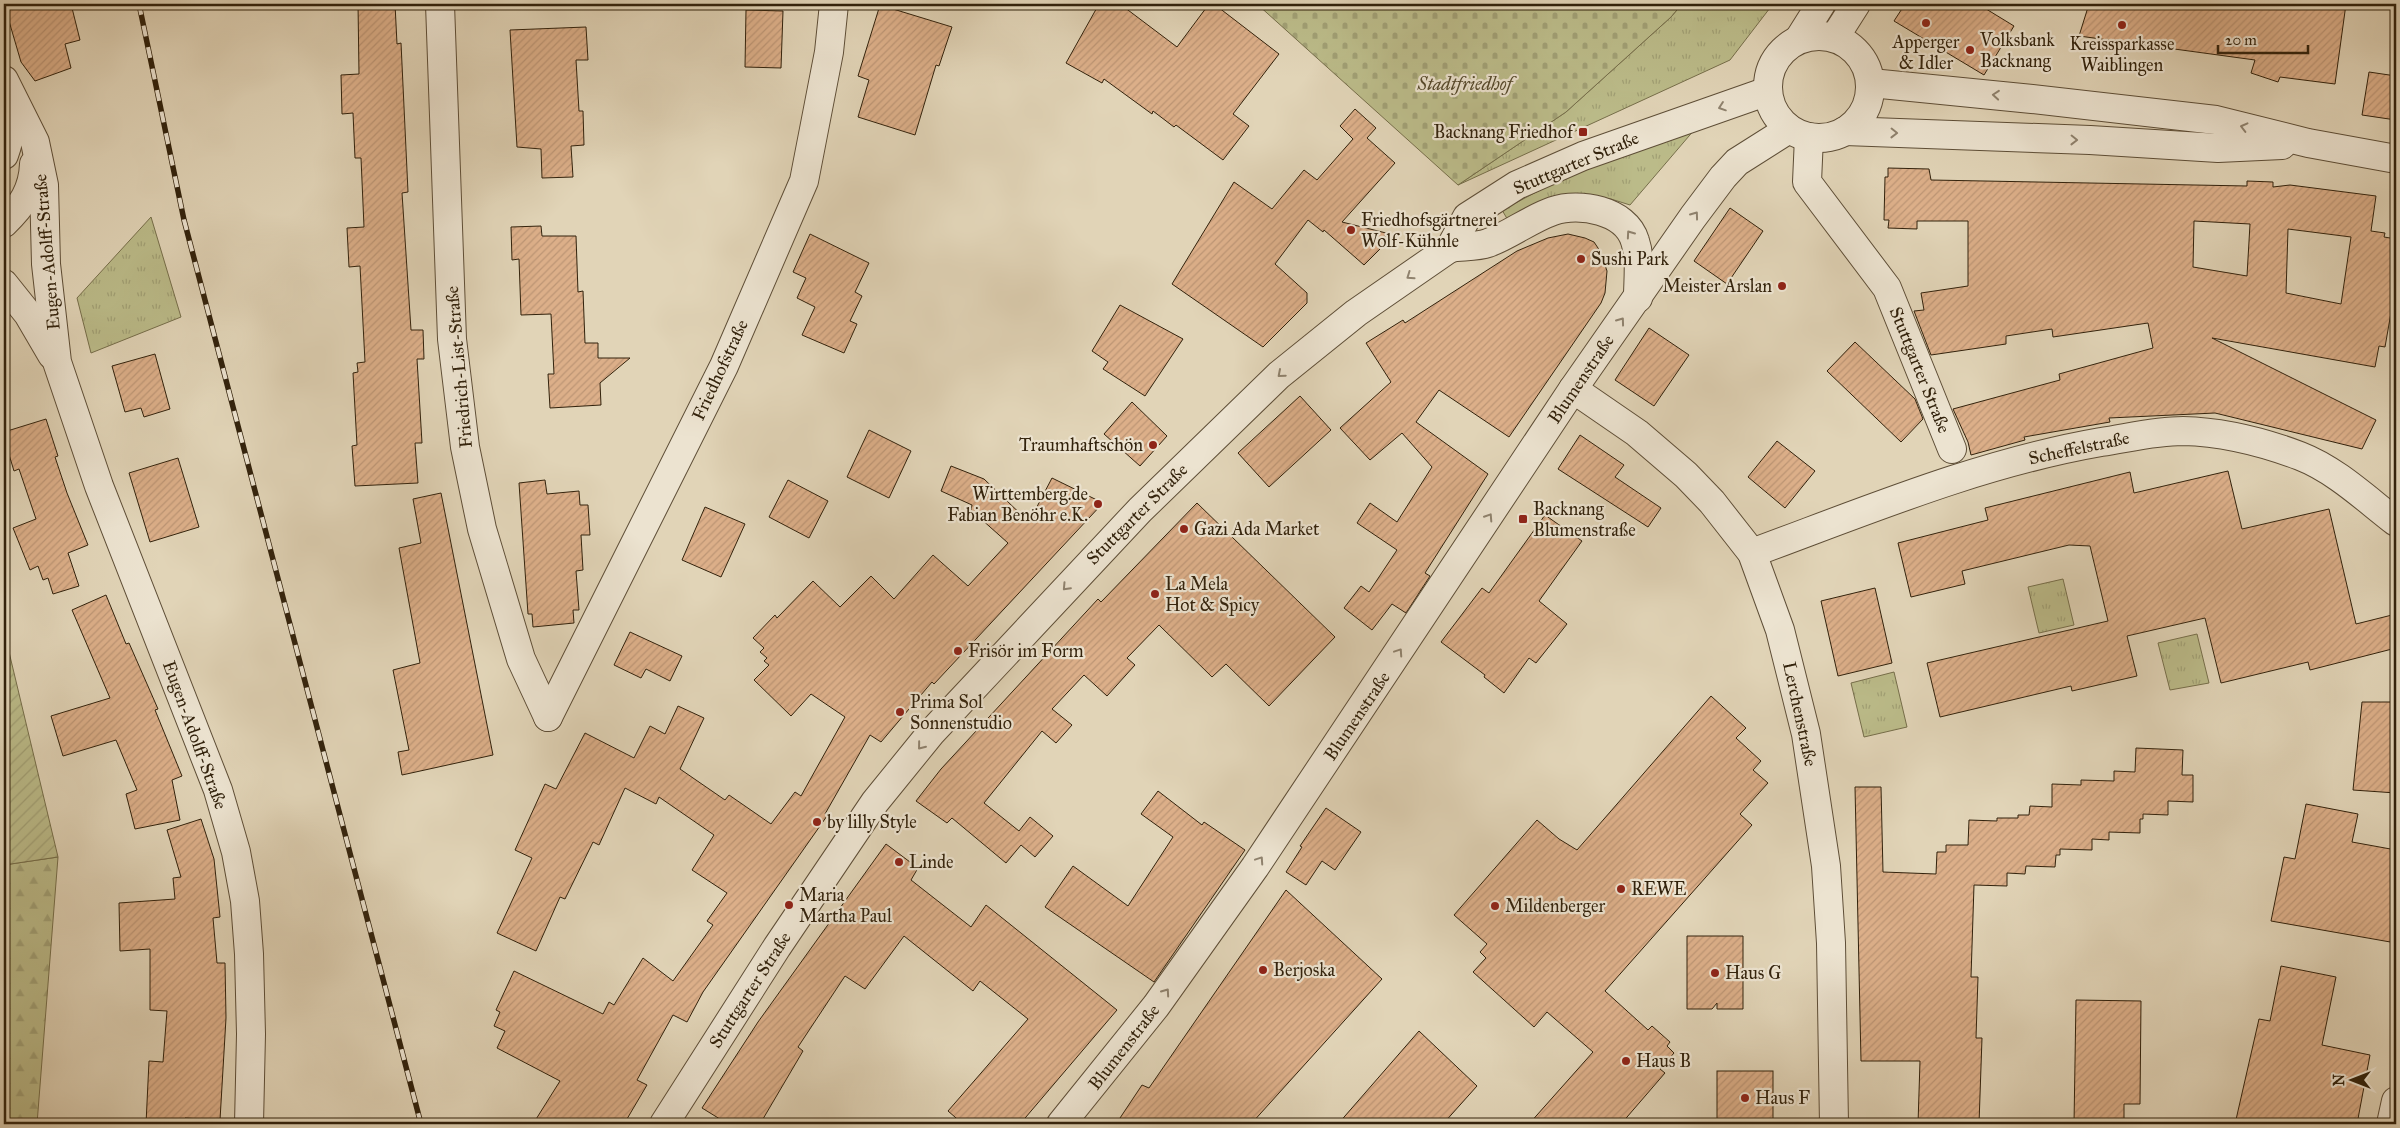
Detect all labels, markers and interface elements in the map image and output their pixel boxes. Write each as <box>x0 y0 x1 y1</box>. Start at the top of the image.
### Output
marker: Apperger & Idler <box>1920 17 1932 29</box>
marker: Kreissparkasse Waiblingen <box>2116 19 2128 31</box>
scale bar <box>2218 22 2308 54</box>
place label: Volksbank Backnang <box>1979 29 2055 73</box>
place label: Apperger & Idler <box>1891 31 1960 74</box>
text: 20 m <box>2225 31 2257 49</box>
place label: Kreissparkasse Waiblingen <box>2070 33 2174 77</box>
marker: Volksbank Backnang <box>1964 44 1976 56</box>
park label: Stadtfriedhof <box>1416 73 1518 95</box>
one-way arrow <box>1992 90 2000 101</box>
one-way arrow <box>1718 101 1727 111</box>
place label: Backnang Friedhof <box>1434 121 1576 144</box>
one-way arrow <box>2241 122 2249 132</box>
marker: Backnang Friedhof <box>1577 126 1589 138</box>
street label: Stuttgarter Straße <box>1510 127 1642 200</box>
one-way arrow <box>1890 127 1898 138</box>
one-way arrow <box>2070 135 2078 145</box>
street label: Eugen-Adolff-Straße <box>29 173 66 331</box>
place label: Friedhofsgärtnerei Wolf-Kühnle <box>1361 209 1498 252</box>
one-way arrow <box>1689 211 1698 221</box>
marker: Friedhofsgärtnerei Wolf-Kühnle <box>1345 224 1357 236</box>
one-way arrow <box>1627 230 1636 240</box>
place label: Sushi Park <box>1591 248 1670 270</box>
marker: Sushi Park <box>1575 253 1587 265</box>
one-way arrow <box>1406 270 1416 279</box>
place label: Meister Arslan <box>1662 275 1772 297</box>
marker: Meister Arslan <box>1776 280 1788 292</box>
street label: Friedrich-List-Straße <box>441 285 477 449</box>
street label: Stuttgarter Straße <box>1884 304 1955 437</box>
street label: Friedhofstraße <box>687 316 753 424</box>
one-way arrow <box>1615 317 1624 327</box>
street label: Blumenstraße <box>1543 330 1619 428</box>
one-way arrow <box>1278 369 1287 377</box>
street label: Scheffelstraße <box>2027 427 2131 469</box>
place label: Traumhaftschön <box>1019 434 1143 456</box>
marker: Traumhaftschön <box>1147 439 1159 451</box>
street label: Stuttgarter Straße <box>1082 459 1193 570</box>
place label: Wirttemberg.de Fabian Benöhr e.K. <box>947 483 1088 526</box>
marker: Wirttemberg.de Fabian Benöhr e.K. <box>1092 498 1104 510</box>
place label: Backnang Blumenstraße <box>1533 498 1636 541</box>
one-way arrow <box>1483 513 1492 522</box>
marker: Backnang Blumenstraße <box>1517 513 1529 525</box>
place label: Gazi Ada Market <box>1194 518 1320 540</box>
marker: Gazi Ada Market <box>1178 523 1190 535</box>
place label: La Mela Hot & Spicy <box>1165 573 1260 616</box>
one-way arrow <box>1063 581 1072 590</box>
marker: La Mela Hot & Spicy <box>1149 588 1161 600</box>
place label: Frisör im Form <box>968 640 1084 662</box>
marker: Frisör im Form <box>952 645 964 657</box>
one-way arrow <box>1393 648 1402 658</box>
street label: Eugen-Adolff-Straße <box>157 658 232 813</box>
street label: Lerchenstraße <box>1778 660 1822 768</box>
street label: Blumenstraße <box>1319 667 1395 765</box>
place label: Prima Sol Sonnenstudio <box>910 691 1012 734</box>
marker: Prima Sol Sonnenstudio <box>894 706 906 718</box>
one-way arrow <box>917 740 926 749</box>
place label: by lilly Style <box>827 811 917 833</box>
marker: by lilly Style <box>811 816 823 828</box>
place label: Linde <box>909 851 954 873</box>
marker: Linde <box>893 856 905 868</box>
one-way arrow <box>1254 856 1263 865</box>
place label: REWE <box>1631 878 1686 900</box>
marker: REWE <box>1615 883 1627 895</box>
place label: Maria Martha Paul <box>799 884 892 927</box>
place label: Mildenberger <box>1505 895 1605 918</box>
marker: Maria Martha Paul <box>783 899 795 911</box>
marker: Mildenberger <box>1489 900 1501 912</box>
street label: Stuttgarter Straße <box>704 928 797 1053</box>
place label: Berjoska <box>1273 959 1336 981</box>
place label: Haus G <box>1725 962 1781 984</box>
marker: Berjoska <box>1257 964 1269 976</box>
marker: Haus G <box>1709 967 1721 979</box>
one-way arrow <box>1160 989 1169 998</box>
street label: Blumenstraße <box>1084 1000 1164 1094</box>
place label: Haus B <box>1636 1050 1691 1072</box>
marker: Haus B <box>1620 1055 1632 1067</box>
north arrow <box>2328 1056 2378 1106</box>
text: N <box>2331 1074 2348 1086</box>
place label: Haus F <box>1755 1087 1810 1109</box>
marker: Haus F <box>1739 1092 1751 1104</box>

